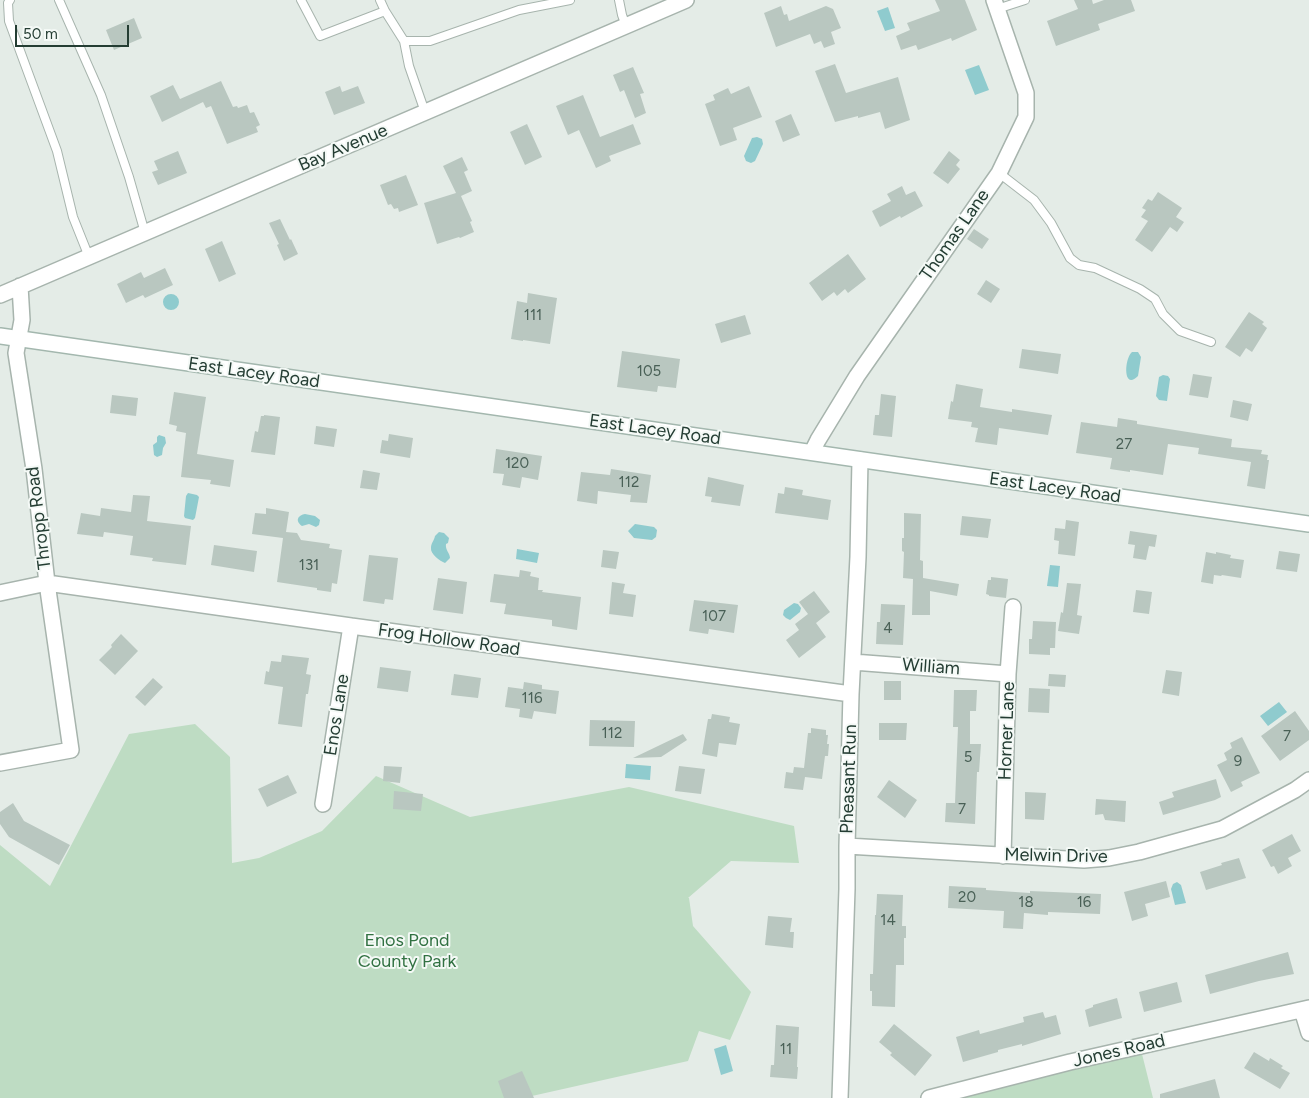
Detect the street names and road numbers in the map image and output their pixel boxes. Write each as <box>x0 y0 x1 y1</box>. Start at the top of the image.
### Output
street label: Bay Avenue <box>295 120 391 176</box>
street label: Thomas Lane <box>916 185 994 285</box>
street label: East Lacey Road <box>187 353 321 393</box>
street label: East Lacey Road <box>588 410 722 450</box>
street label: Thropp Road <box>22 465 56 571</box>
street label: East Lacey Road <box>988 468 1122 508</box>
street label: Frog Hollow Road <box>377 619 521 661</box>
street label: William <box>901 654 961 680</box>
street label: Enos Lane <box>320 673 354 757</box>
street label: Horner Lane <box>994 681 1020 781</box>
street label: Pheasant Run <box>836 724 862 834</box>
street label: Melwin Drive <box>1004 844 1108 868</box>
street label: Jones Road <box>1071 1030 1167 1072</box>

